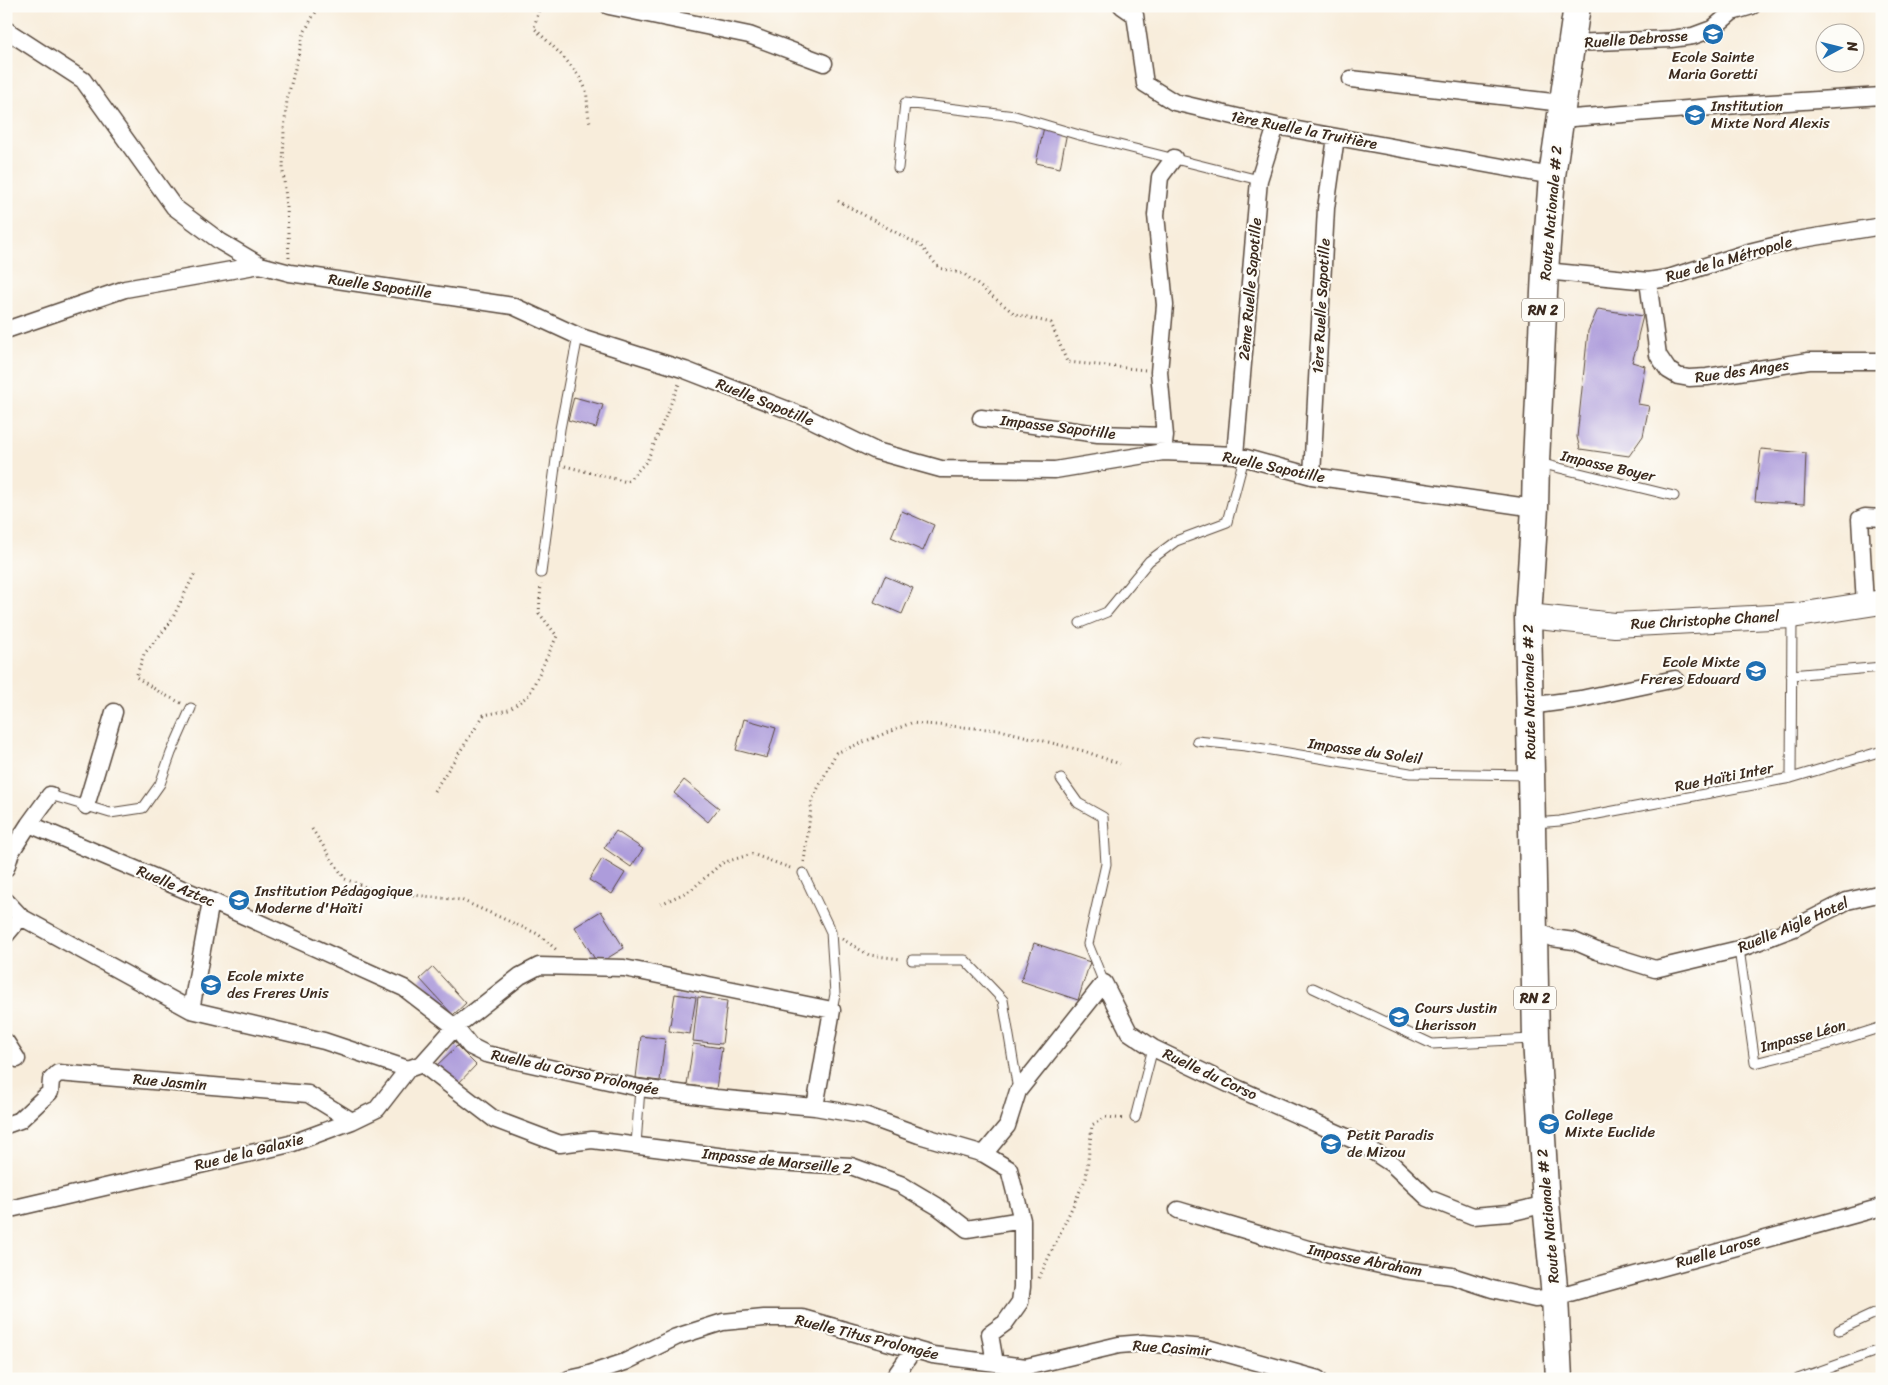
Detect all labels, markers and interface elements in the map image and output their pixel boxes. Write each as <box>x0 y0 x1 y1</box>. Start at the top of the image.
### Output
street label: Ruelle Debrosse <box>1584 22 1688 56</box>
school or university icon: Ecole Sainte Maria Goretti <box>1701 22 1725 46</box>
north arrow <box>1816 22 1866 72</box>
text: N <box>1839 39 1865 53</box>
place label: Ecole Sainte Maria Goretti <box>1669 44 1758 87</box>
place label: Institution Mixte Nord Alexis <box>1710 93 1830 136</box>
street label: 1ère Ruelle la Truitière <box>1229 103 1379 157</box>
school or university icon: Institution Mixte Nord Alexis <box>1683 103 1707 127</box>
street label: Route Nationale # 2 <box>1532 144 1570 281</box>
street label: 2ème Ruelle Sapotille <box>1231 216 1269 362</box>
street label: Rue de la Métropole <box>1663 228 1796 289</box>
street label: 1ère Ruelle Sapotille <box>1304 237 1338 374</box>
street label: Ruelle Sapotille <box>327 266 434 306</box>
road number: RN 2 <box>1522 298 1564 322</box>
street label: Rue des Anges <box>1693 352 1791 390</box>
street label: Ruelle Sapotille <box>712 370 818 434</box>
street label: Impasse Sapotille <box>998 407 1117 447</box>
street label: Impasse Boyer <box>1557 442 1659 490</box>
street label: Ruelle Sapotille <box>1220 443 1328 491</box>
street label: Rue Christophe Chanel <box>1630 603 1781 637</box>
street label: Route Nationale # 2 <box>1515 624 1543 760</box>
place label: Ecole Mixte Freres Edouard <box>1641 649 1741 692</box>
school or university icon: Ecole Mixte Freres Edouard <box>1744 659 1768 683</box>
street label: Impasse du Soleil <box>1305 730 1424 772</box>
street label: Rue Haïti Inter <box>1673 755 1776 799</box>
street label: Ruelle Aztec <box>133 858 219 914</box>
place label: Institution Pédagogique Moderne d'Haïti <box>254 878 413 921</box>
school or university icon: Institution Pédagogique Moderne d'Haïti <box>227 888 251 912</box>
street label: Ruelle Aigle Hotel <box>1733 890 1853 960</box>
place label: Ecole mixte des Freres Unis <box>227 963 329 1006</box>
school or university icon: Ecole mixte des Freres Unis <box>199 973 223 997</box>
road number: RN 2 <box>1514 986 1556 1010</box>
place label: Cours Justin Lherisson <box>1415 995 1497 1038</box>
school or university icon: Cours Justin Lherisson <box>1387 1005 1411 1029</box>
street label: Impasse Léon <box>1756 1012 1849 1060</box>
street label: Ruelle du Corso <box>1158 1041 1262 1108</box>
street label: Ruelle du Corso Prolongée <box>489 1042 661 1102</box>
street label: Rue Jasmin <box>132 1066 208 1098</box>
place label: College Mixte Euclide <box>1565 1102 1655 1145</box>
school or university icon: College Mixte Euclide <box>1537 1112 1561 1136</box>
place label: Petit Paradis de Mizou <box>1347 1122 1434 1165</box>
street label: Rue de la Galaxie <box>192 1126 307 1178</box>
school or university icon: Petit Paradis de Mizou <box>1319 1132 1343 1156</box>
street label: Impasse de Marseille 2 <box>700 1140 853 1182</box>
street label: Route Nationale # 2 <box>1529 1147 1567 1284</box>
street label: Ruelle Larose <box>1673 1227 1763 1275</box>
street label: Impasse Abraham <box>1305 1236 1424 1284</box>
street label: Ruelle Titus Prolongée <box>792 1307 942 1367</box>
street label: Rue Casimir <box>1132 1332 1213 1364</box>

